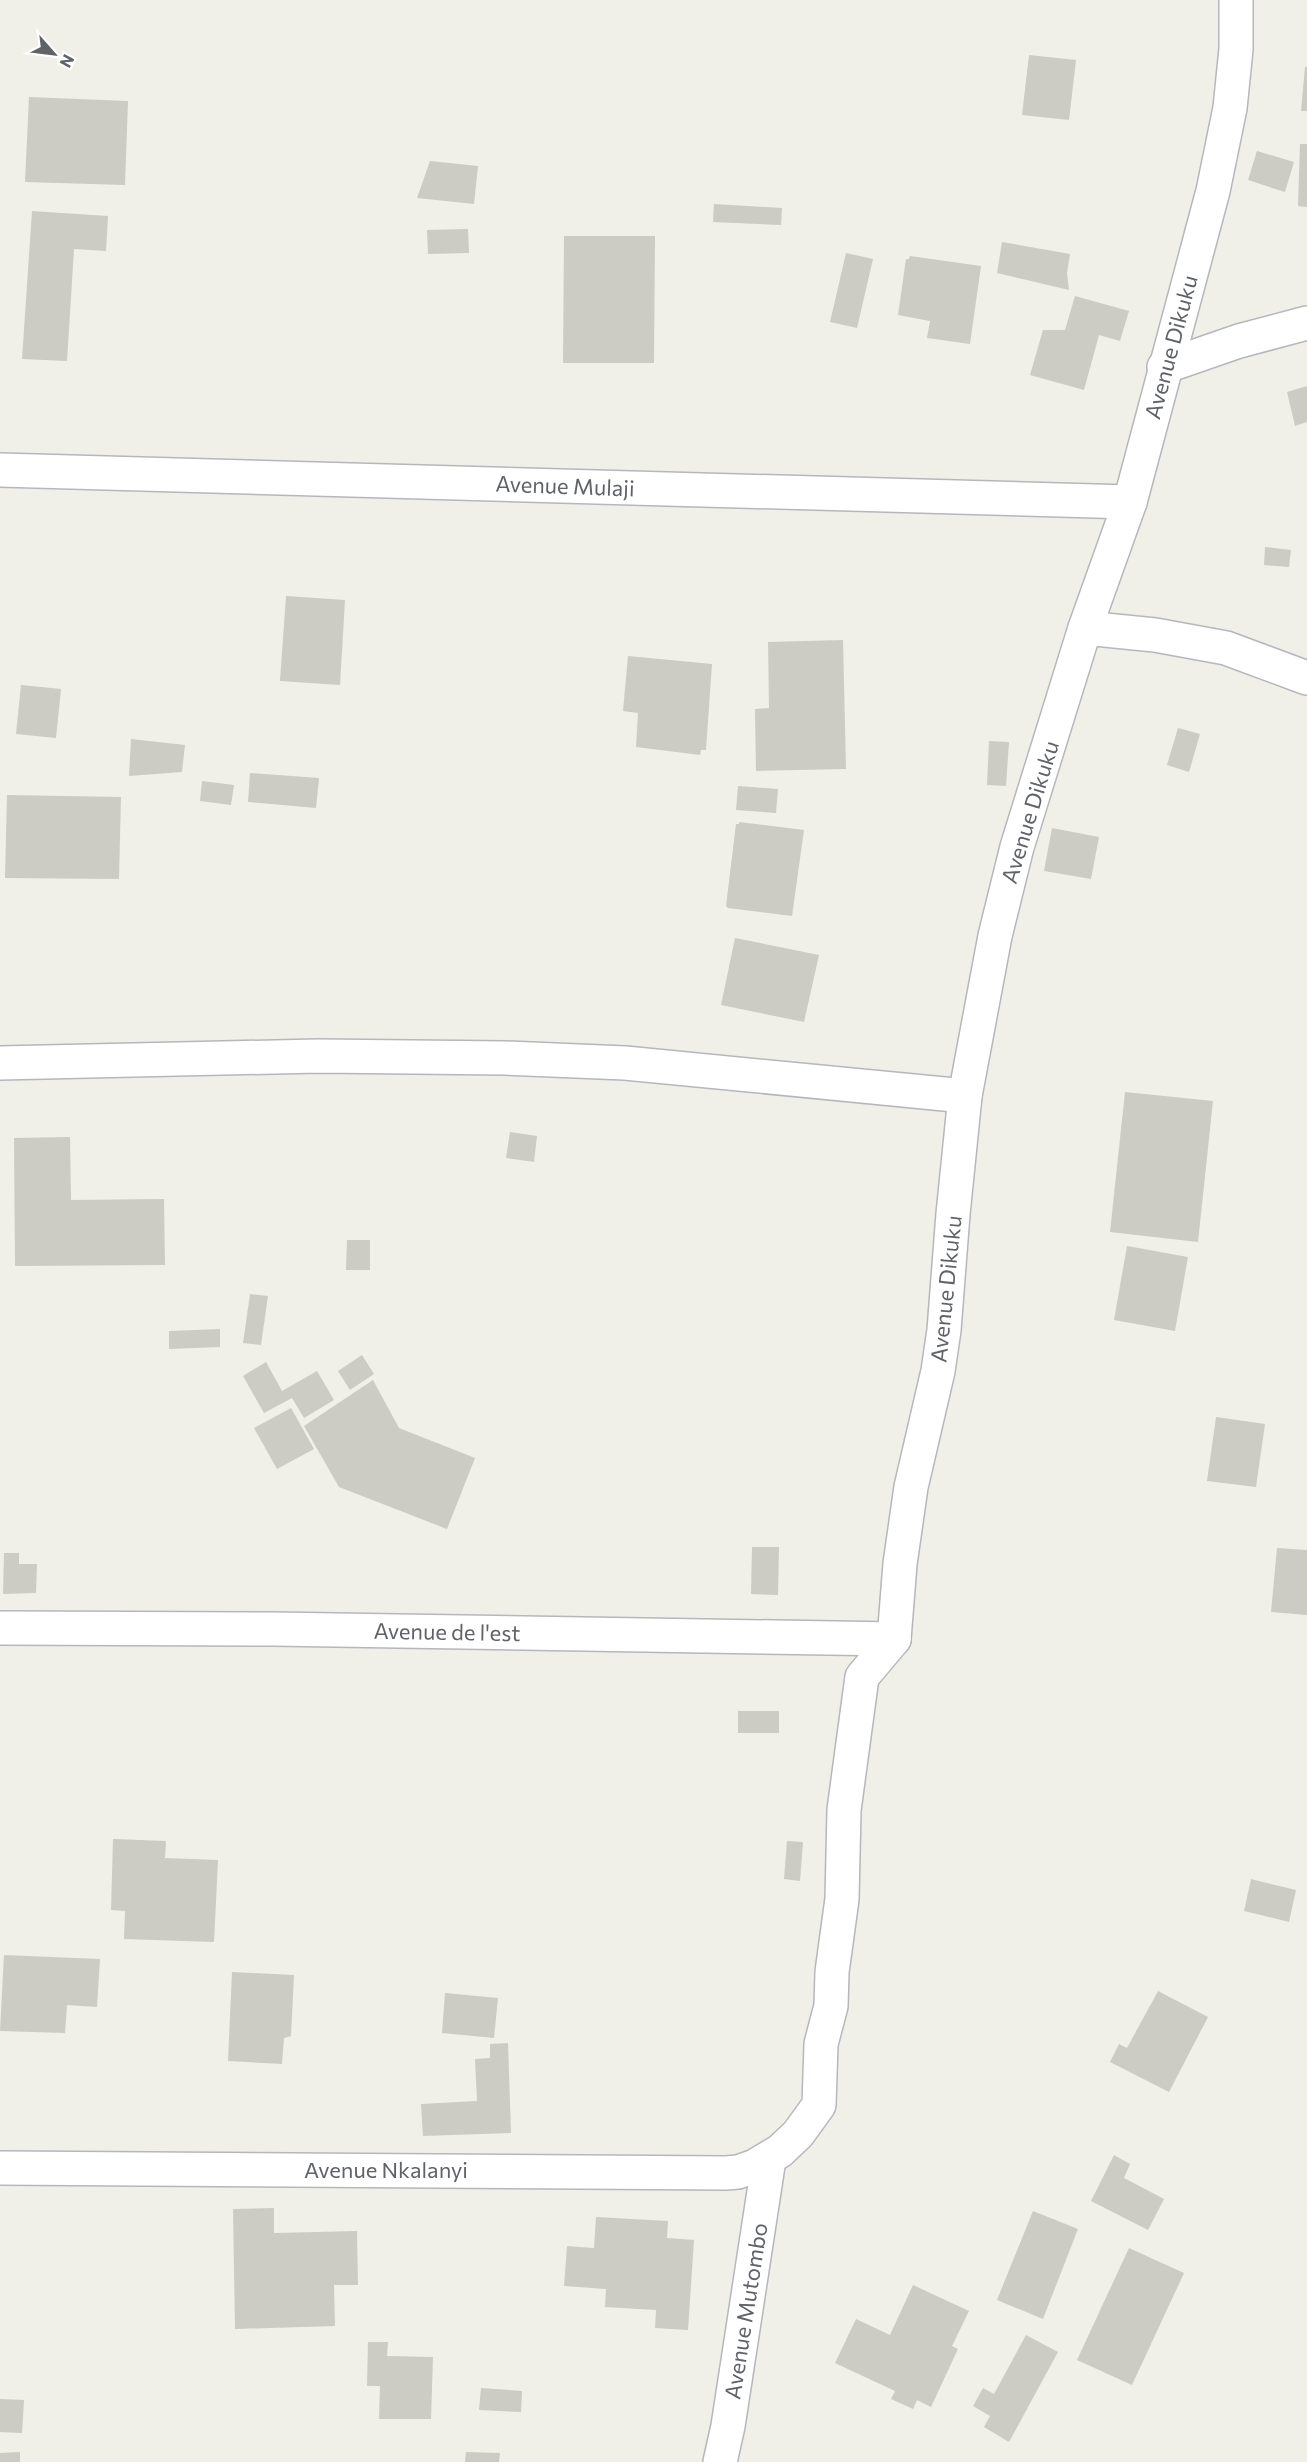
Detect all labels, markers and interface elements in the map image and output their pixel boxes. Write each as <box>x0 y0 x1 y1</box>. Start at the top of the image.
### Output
north arrow <box>24 24 84 84</box>
text: N <box>56 52 79 71</box>
street label: Avenue Dikuku <box>1138 272 1203 422</box>
street label: Avenue Mulaji <box>495 470 635 501</box>
street label: Avenue Dikuku <box>995 737 1064 886</box>
street label: Avenue Dikuku <box>924 1214 967 1364</box>
street label: Avenue de l'est <box>373 1617 521 1646</box>
street label: Avenue Nkalanyi <box>304 2156 468 2183</box>
street label: Avenue Mutombo <box>718 2221 773 2401</box>

